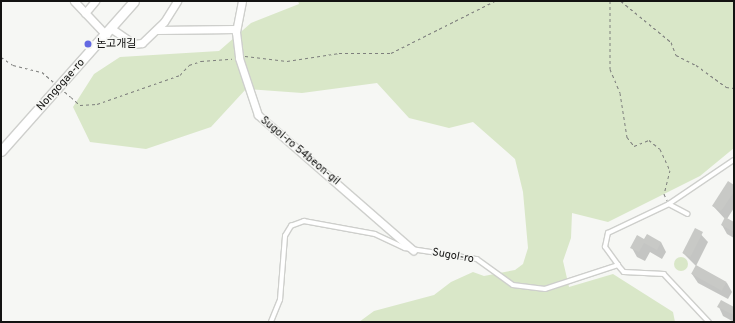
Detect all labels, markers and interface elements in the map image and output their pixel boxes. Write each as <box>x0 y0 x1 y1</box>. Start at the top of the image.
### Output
place label: 논고개길 <box>96 37 136 51</box>
marker: 논고개길 <box>83 39 93 49</box>
street label: Nongogae-ro <box>34 56 88 114</box>
street label: Sugol-ro 54beon-gil <box>257 114 343 188</box>
street label: Sugol-ro <box>431 246 475 266</box>

